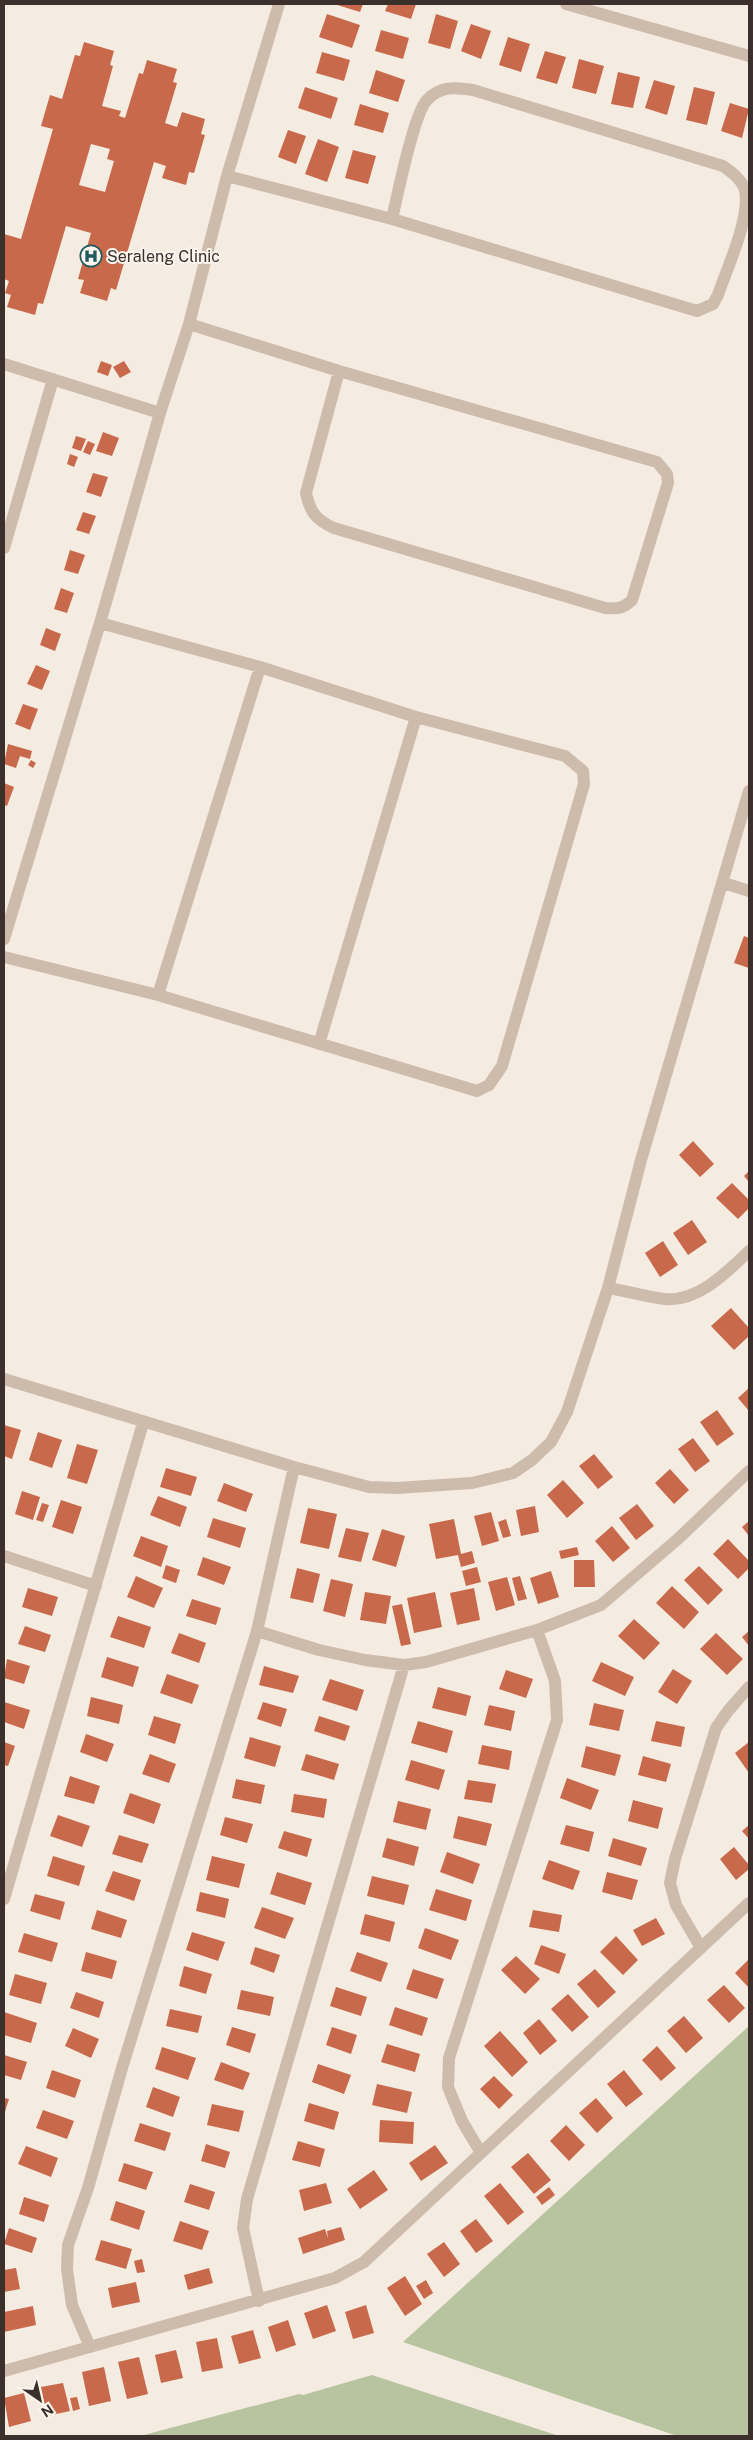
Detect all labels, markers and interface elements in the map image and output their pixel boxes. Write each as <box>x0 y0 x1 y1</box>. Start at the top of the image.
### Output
hospital icon: Seraleng Clinic <box>79 244 103 268</box>
place label: Seraleng Clinic <box>107 247 220 266</box>
north arrow <box>15 2375 65 2425</box>
text: N <box>38 2401 56 2420</box>

